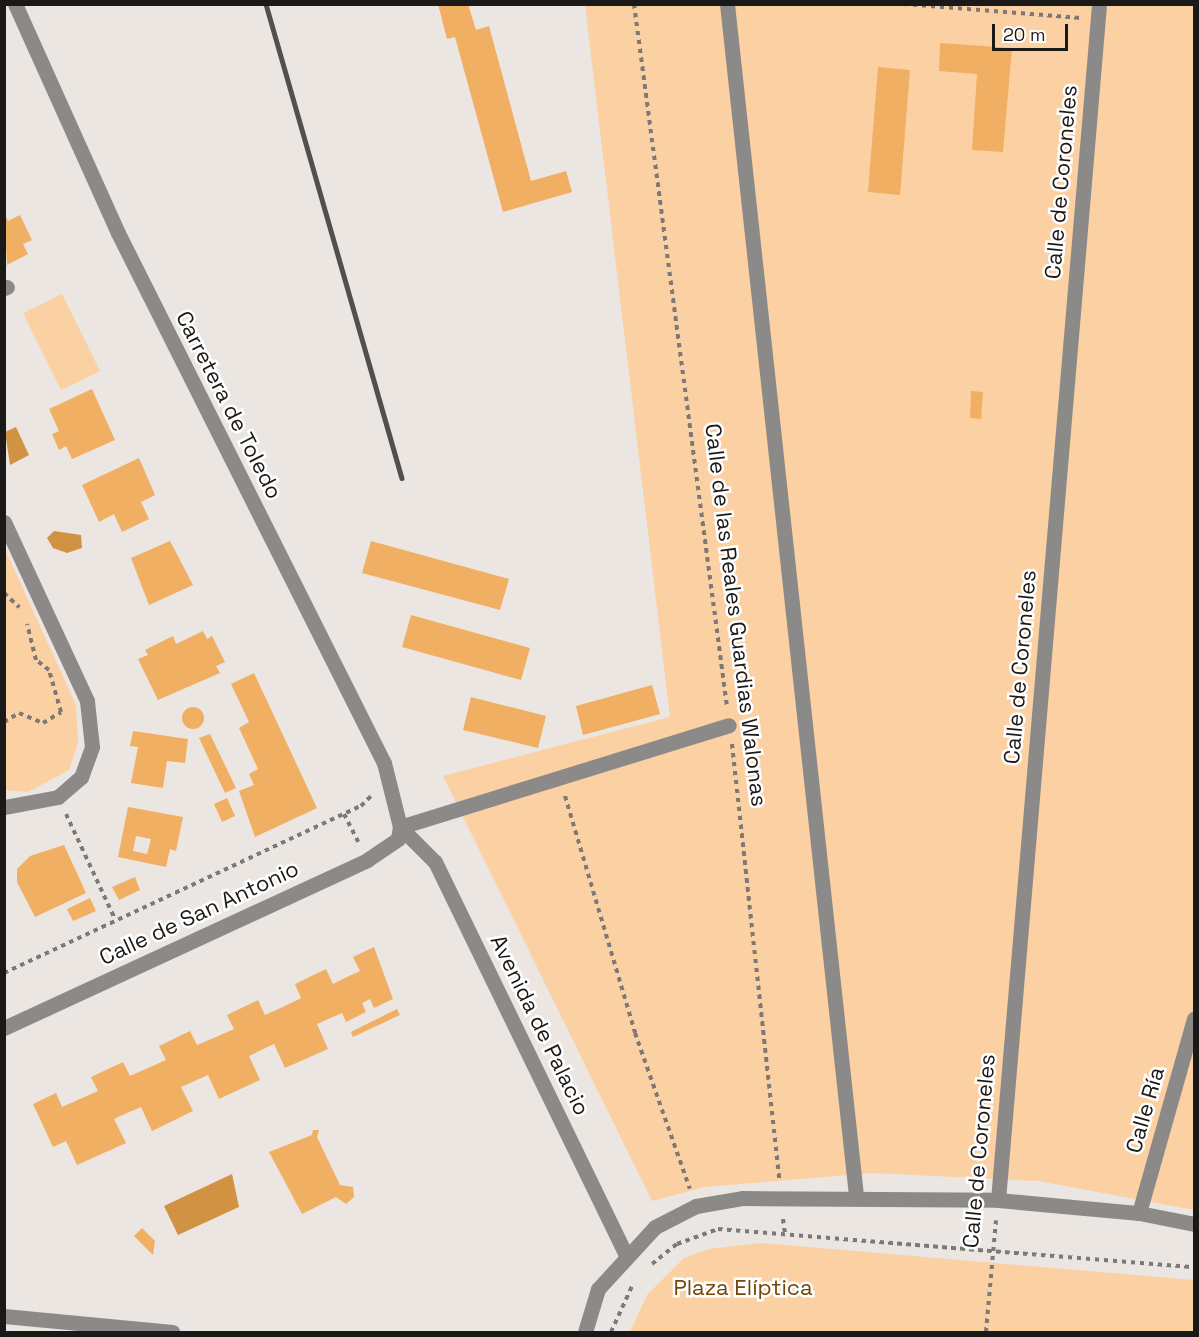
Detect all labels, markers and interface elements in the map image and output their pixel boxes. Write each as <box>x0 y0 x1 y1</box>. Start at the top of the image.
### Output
scale bar <box>995 12 1072 50</box>
text: 20 m <box>1003 23 1046 46</box>
street label: Calle de Coroneles <box>1039 84 1083 280</box>
street label: Carretera de Toledo <box>170 306 288 504</box>
street label: Calle de las Reales Guardias Walonas <box>699 422 773 808</box>
street label: Calle de Coroneles <box>998 569 1042 765</box>
street label: Calle de San Antonio <box>95 855 303 971</box>
street label: Avenida de Palacio <box>485 930 595 1120</box>
street label: Calle de Coroneles <box>957 1053 1001 1249</box>
street label: Calle Ría <box>1120 1064 1170 1156</box>
park label: Plaza Elíptica <box>673 1275 813 1301</box>

